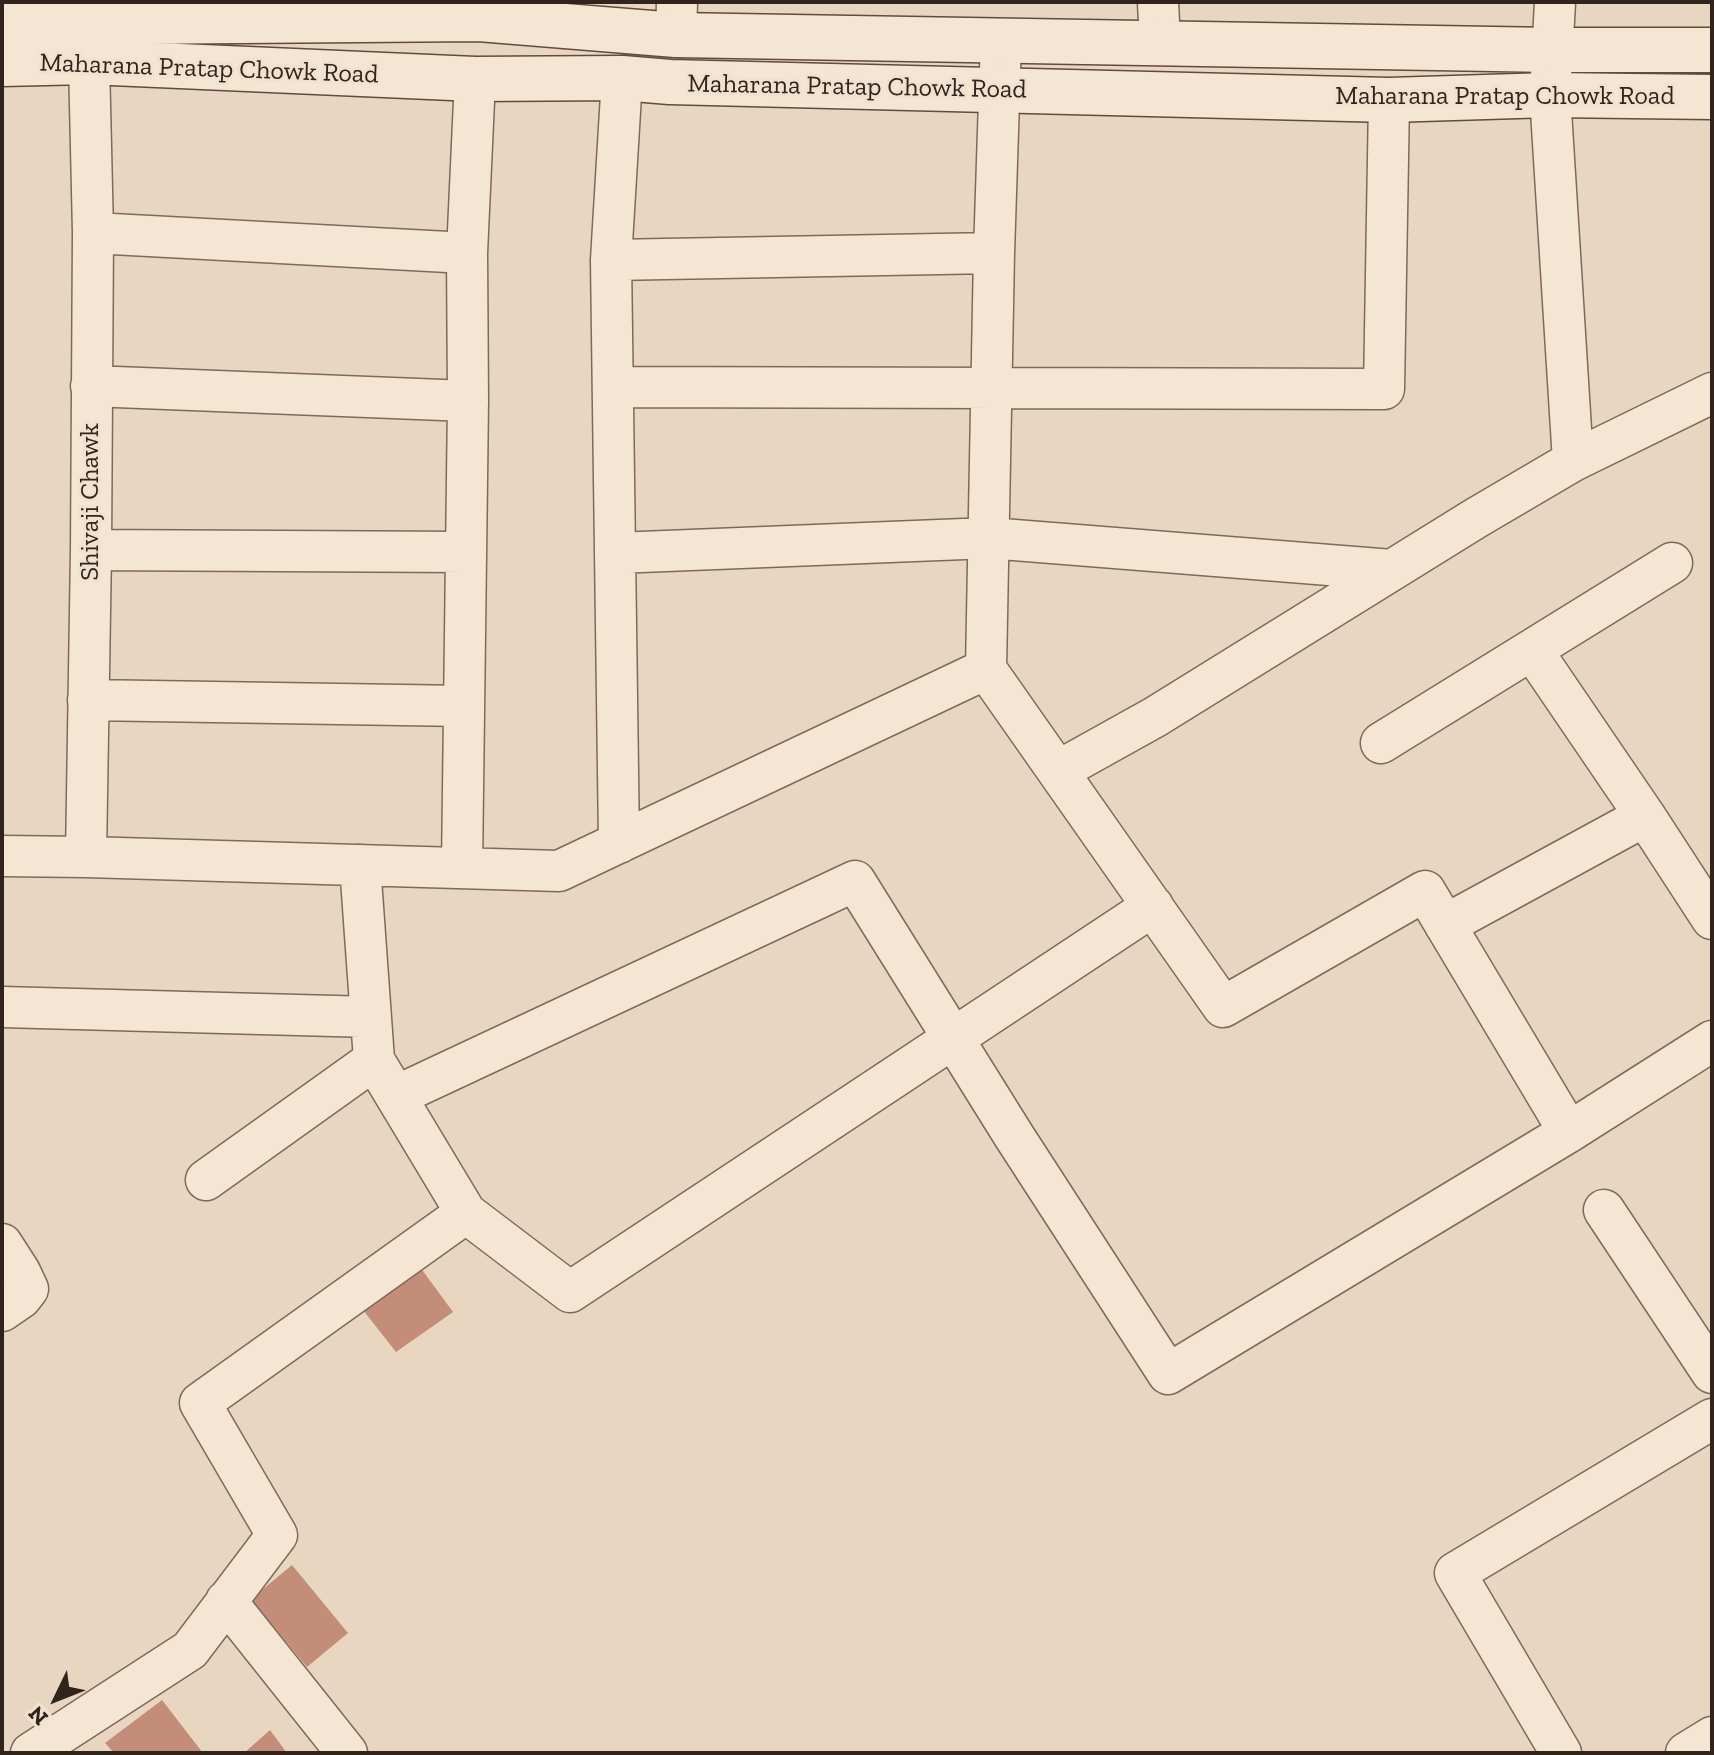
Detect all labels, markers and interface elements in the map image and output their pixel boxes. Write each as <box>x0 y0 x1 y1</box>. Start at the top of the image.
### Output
street label: Maharana Pratap Chowk Road <box>39 47 379 91</box>
street label: Maharana Pratap Chowk Road <box>687 68 1027 106</box>
street label: Maharana Pratap Chowk Road <box>1335 81 1675 113</box>
street label: Shivaji Chawk <box>75 423 107 581</box>
north arrow <box>16 1659 96 1739</box>
text: N <box>23 1700 54 1731</box>

